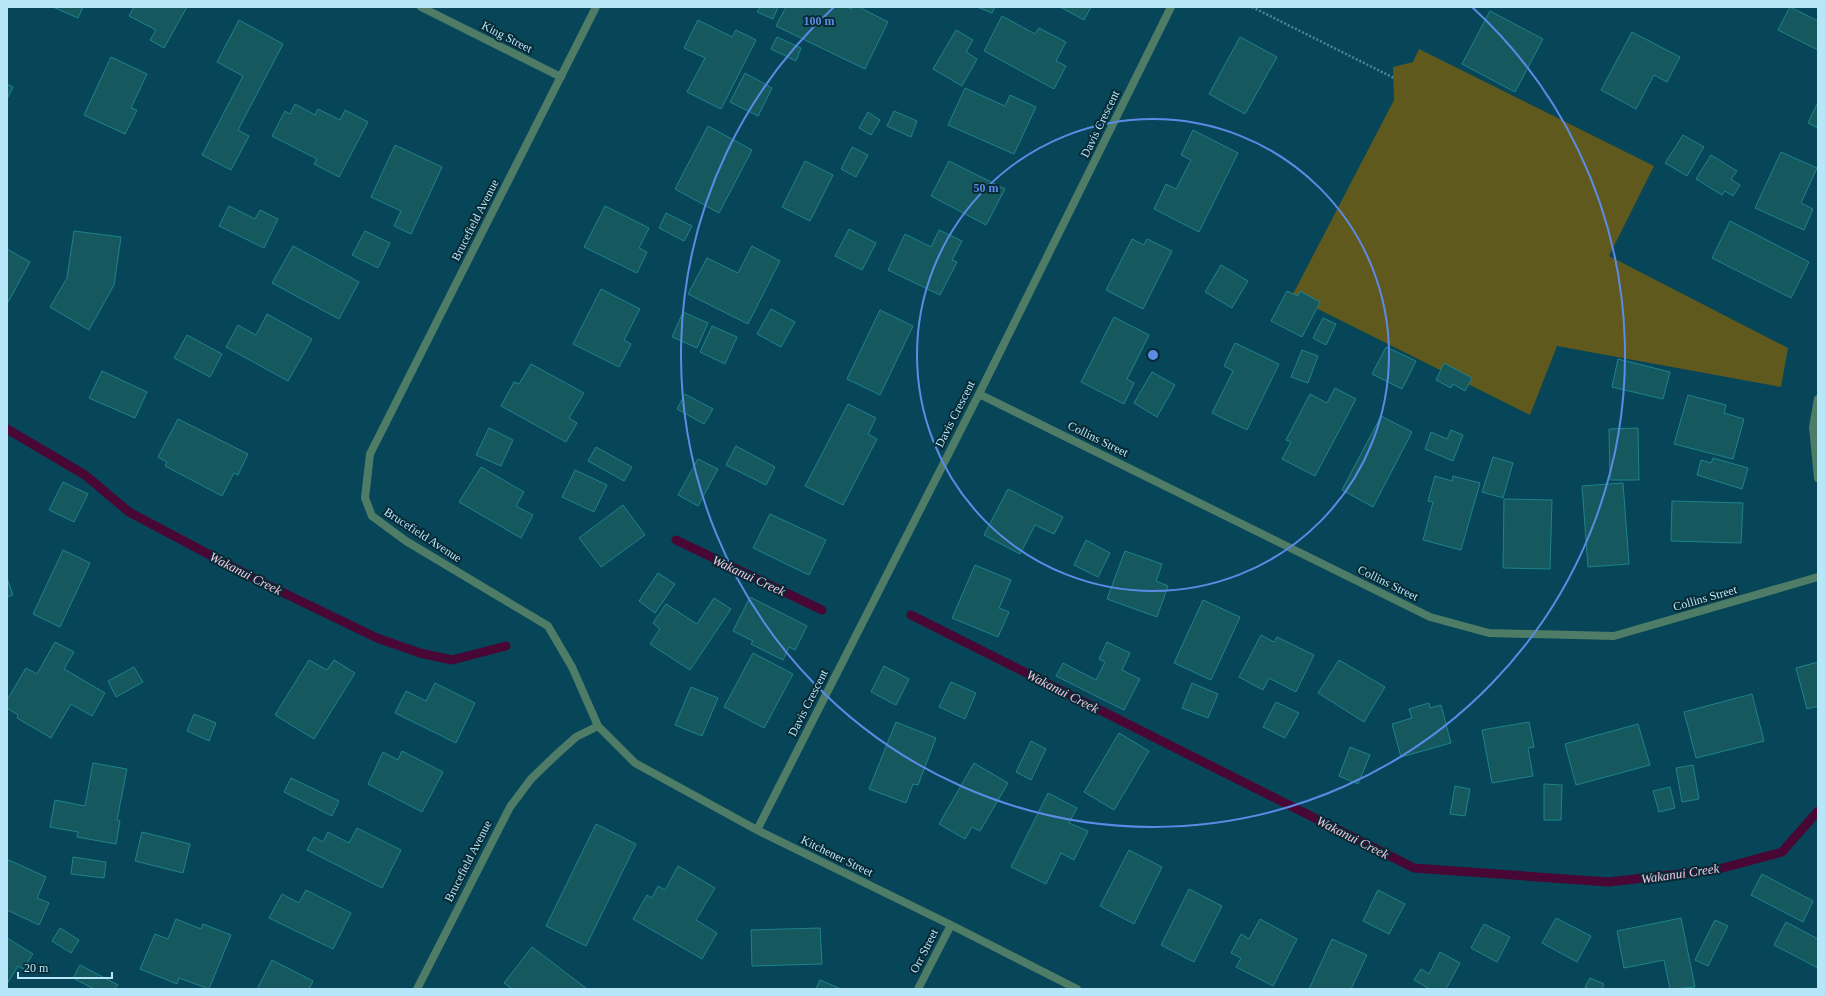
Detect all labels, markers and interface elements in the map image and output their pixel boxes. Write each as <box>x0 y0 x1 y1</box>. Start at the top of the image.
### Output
text: 100 m <box>804 14 835 28</box>
street label: King Street <box>479 18 535 56</box>
street label: Davis Crescent <box>1078 88 1123 160</box>
street label: Brucefield Avenue <box>448 177 502 263</box>
text: 50 m <box>974 181 999 195</box>
centre of rings <box>1146 348 1160 362</box>
street label: Davis Crescent <box>932 378 978 450</box>
street label: Collins Street <box>1065 418 1131 460</box>
street label: Brucefield Avenue <box>382 505 464 565</box>
water label: Wakanui Creek <box>207 549 284 598</box>
water label: Wakanui Creek <box>710 552 788 599</box>
street label: Collins Street <box>1355 562 1421 604</box>
street label: Collins Street <box>1672 582 1739 614</box>
street label: Davis Crescent <box>785 667 831 739</box>
water label: Wakanui Creek <box>1024 667 1101 716</box>
water label: Wakanui Creek <box>1314 813 1391 862</box>
street label: Brucefield Avenue <box>441 818 495 904</box>
street label: Kitchener Street <box>799 833 876 880</box>
water label: Wakanui Creek <box>1640 861 1720 886</box>
street label: Orr Street <box>907 926 941 975</box>
scale bar <box>18 954 112 980</box>
text: 20 m <box>24 961 49 975</box>

